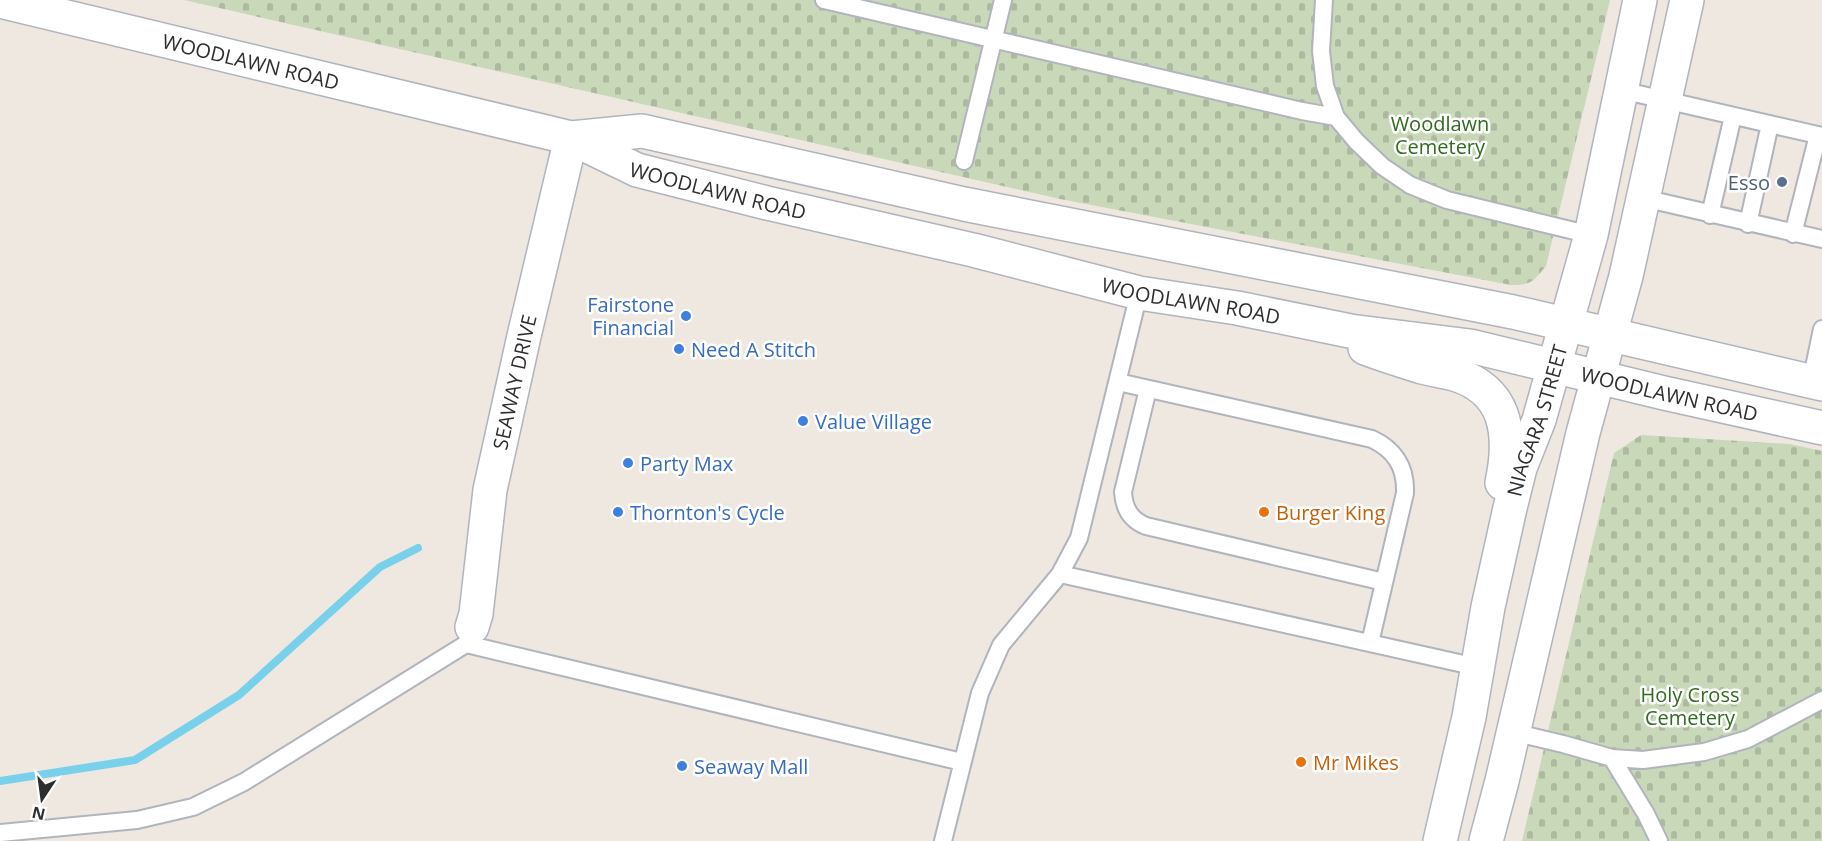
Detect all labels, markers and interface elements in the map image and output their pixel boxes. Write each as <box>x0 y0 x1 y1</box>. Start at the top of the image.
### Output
street label: WOODLAWN ROAD <box>160 27 342 95</box>
park label: Woodlawn Cemetery <box>1391 110 1489 160</box>
street label: WOODLAWN ROAD <box>627 155 809 225</box>
place label: Esso <box>1728 169 1770 196</box>
marker: Esso <box>1775 175 1789 189</box>
street label: WOODLAWN ROAD <box>1099 270 1283 330</box>
place label: Fairstone Financial <box>587 291 674 341</box>
marker: Fairstone Financial <box>679 309 693 323</box>
street label: SEAWAY DRIVE <box>486 312 542 452</box>
place label: Need A Stitch <box>691 336 816 363</box>
street label: NIAGARA STREET <box>1500 341 1573 499</box>
marker: Need A Stitch <box>672 342 686 356</box>
street label: WOODLAWN ROAD <box>1578 360 1761 427</box>
place label: Value Village <box>815 408 932 435</box>
marker: Value Village <box>796 414 810 428</box>
place label: Party Max <box>640 450 734 477</box>
marker: Party Max <box>621 456 635 470</box>
place label: Thornton's Cycle <box>630 499 785 526</box>
place label: Burger King <box>1276 499 1385 526</box>
marker: Thornton's Cycle <box>611 505 625 519</box>
marker: Burger King <box>1257 505 1271 519</box>
park label: Holy Cross Cemetery <box>1641 681 1739 731</box>
place label: Mr Mikes <box>1313 749 1399 776</box>
place label: Seaway Mall <box>694 753 808 780</box>
marker: Mr Mikes <box>1294 755 1308 769</box>
marker: Seaway Mall <box>675 759 689 773</box>
north arrow <box>12 769 72 829</box>
text: N <box>30 801 47 826</box>

